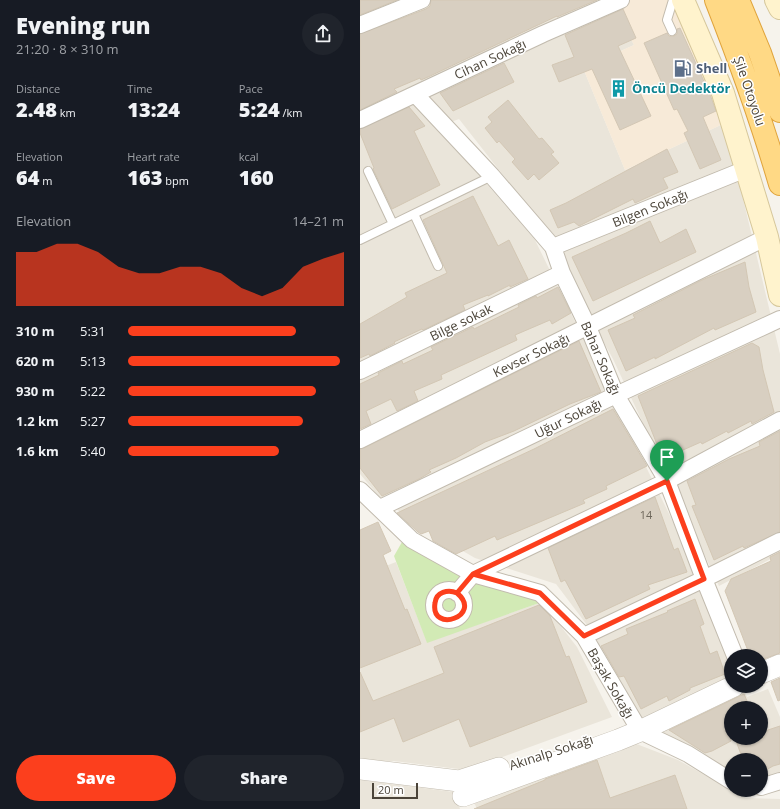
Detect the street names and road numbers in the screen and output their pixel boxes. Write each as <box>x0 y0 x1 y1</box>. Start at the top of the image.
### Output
street label: Cihan Sokağı <box>451 34 529 84</box>
street label: Şile Otoyolu <box>730 54 770 128</box>
street label: Bilgen Sokağı <box>610 185 690 231</box>
street label: Bilge sokak <box>427 299 495 345</box>
street label: Bahar Sokağı <box>577 318 625 398</box>
street label: Kevser Sokağı <box>490 329 572 381</box>
street label: Uğur Sokağı <box>531 394 605 442</box>
street label: Başak Sokağı <box>584 644 638 722</box>
street label: Akınalp Sokağı <box>507 730 595 774</box>

